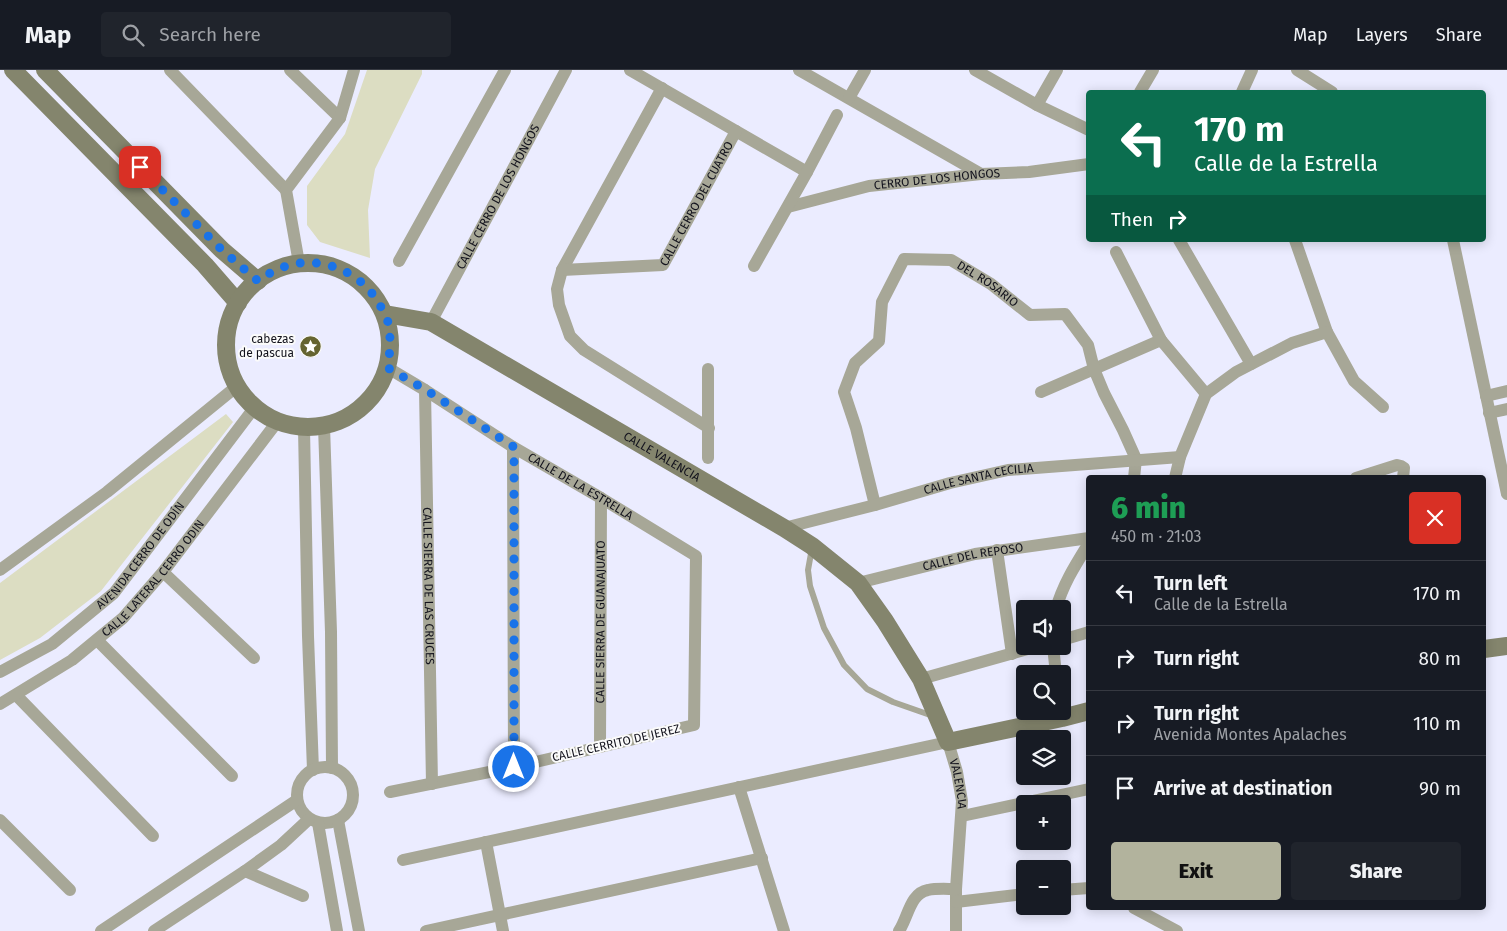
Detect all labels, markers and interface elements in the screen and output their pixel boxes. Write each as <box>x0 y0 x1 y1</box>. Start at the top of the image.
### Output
search box <box>101 12 451 57</box>
text: Map <box>25 21 71 49</box>
icon: search <box>119 21 147 49</box>
text: Search here <box>159 23 261 46</box>
text: Map <box>1293 24 1328 46</box>
text: Layers <box>1356 24 1408 46</box>
text: Share <box>1436 24 1482 46</box>
text: 170 m <box>1194 108 1285 150</box>
icon: left <box>1111 110 1176 175</box>
street label: CALLE CERRO DE LOS HONGOS <box>454 122 543 272</box>
street label: CALLE CERRO DEL CUATRO <box>657 139 736 268</box>
pin <box>119 146 161 188</box>
text: Calle de la Estrella <box>1194 150 1378 177</box>
icon: arrive <box>126 153 154 181</box>
street label: CERRO DE LOS HONGOS <box>873 166 1001 192</box>
icon: right <box>1163 205 1191 233</box>
text: Then <box>1111 208 1153 231</box>
street label: DEL ROSARIO <box>954 258 1021 310</box>
place label: cabezas de pascua <box>239 332 294 360</box>
place icon: cabezas de pascua <box>298 334 322 358</box>
street label: CALLE VALENCIA <box>621 429 703 485</box>
street label: CALLE DE LA ESTRELLA <box>525 450 636 523</box>
street label: CALLE SANTA CECILIA <box>922 461 1034 497</box>
text: 6 min <box>1111 490 1186 526</box>
button: close <box>1409 492 1461 544</box>
street label: AVENIDA CERRO DE ODÍN <box>93 499 187 612</box>
street label: CALLE SIERRA DE LAS CRUCES <box>420 507 437 665</box>
street label: CALLE LATERAL CERRO ODIN <box>99 517 207 640</box>
text: 450 m · 21:03 <box>1111 527 1202 546</box>
street label: CALLE SIERRA DE GUANAJUATO <box>593 540 608 704</box>
street label: CALLE DEL REPOSO <box>921 540 1024 574</box>
text: Turn left <box>1154 572 1228 595</box>
icon: left <box>1111 579 1139 607</box>
text: 170 m <box>1413 582 1461 605</box>
text: Calle de la Estrella <box>1154 595 1288 614</box>
map controls <box>1016 600 1071 915</box>
button: sound <box>1016 600 1071 655</box>
icon: right <box>1111 644 1139 672</box>
text: Turn right <box>1154 647 1239 670</box>
text: 80 m <box>1419 647 1461 670</box>
button: search <box>1016 665 1071 720</box>
text: Turn right <box>1154 702 1239 725</box>
icon: right <box>1111 709 1139 737</box>
text: 110 m <box>1413 712 1461 735</box>
street label: CALLE CERRITO DE JEREZ <box>551 721 681 765</box>
text: Avenida Montes Apalaches <box>1154 725 1347 744</box>
button: layers <box>1016 730 1071 785</box>
position arrow <box>487 740 539 792</box>
street label: VALENCIA <box>946 757 969 810</box>
icon: arrive <box>1111 774 1139 802</box>
text: Arrive at destination <box>1154 777 1333 800</box>
text: 90 m <box>1419 777 1461 800</box>
button: + <box>1016 795 1071 850</box>
button: Exit <box>1111 842 1281 900</box>
button: Share <box>1291 842 1461 900</box>
button: − <box>1016 860 1071 915</box>

